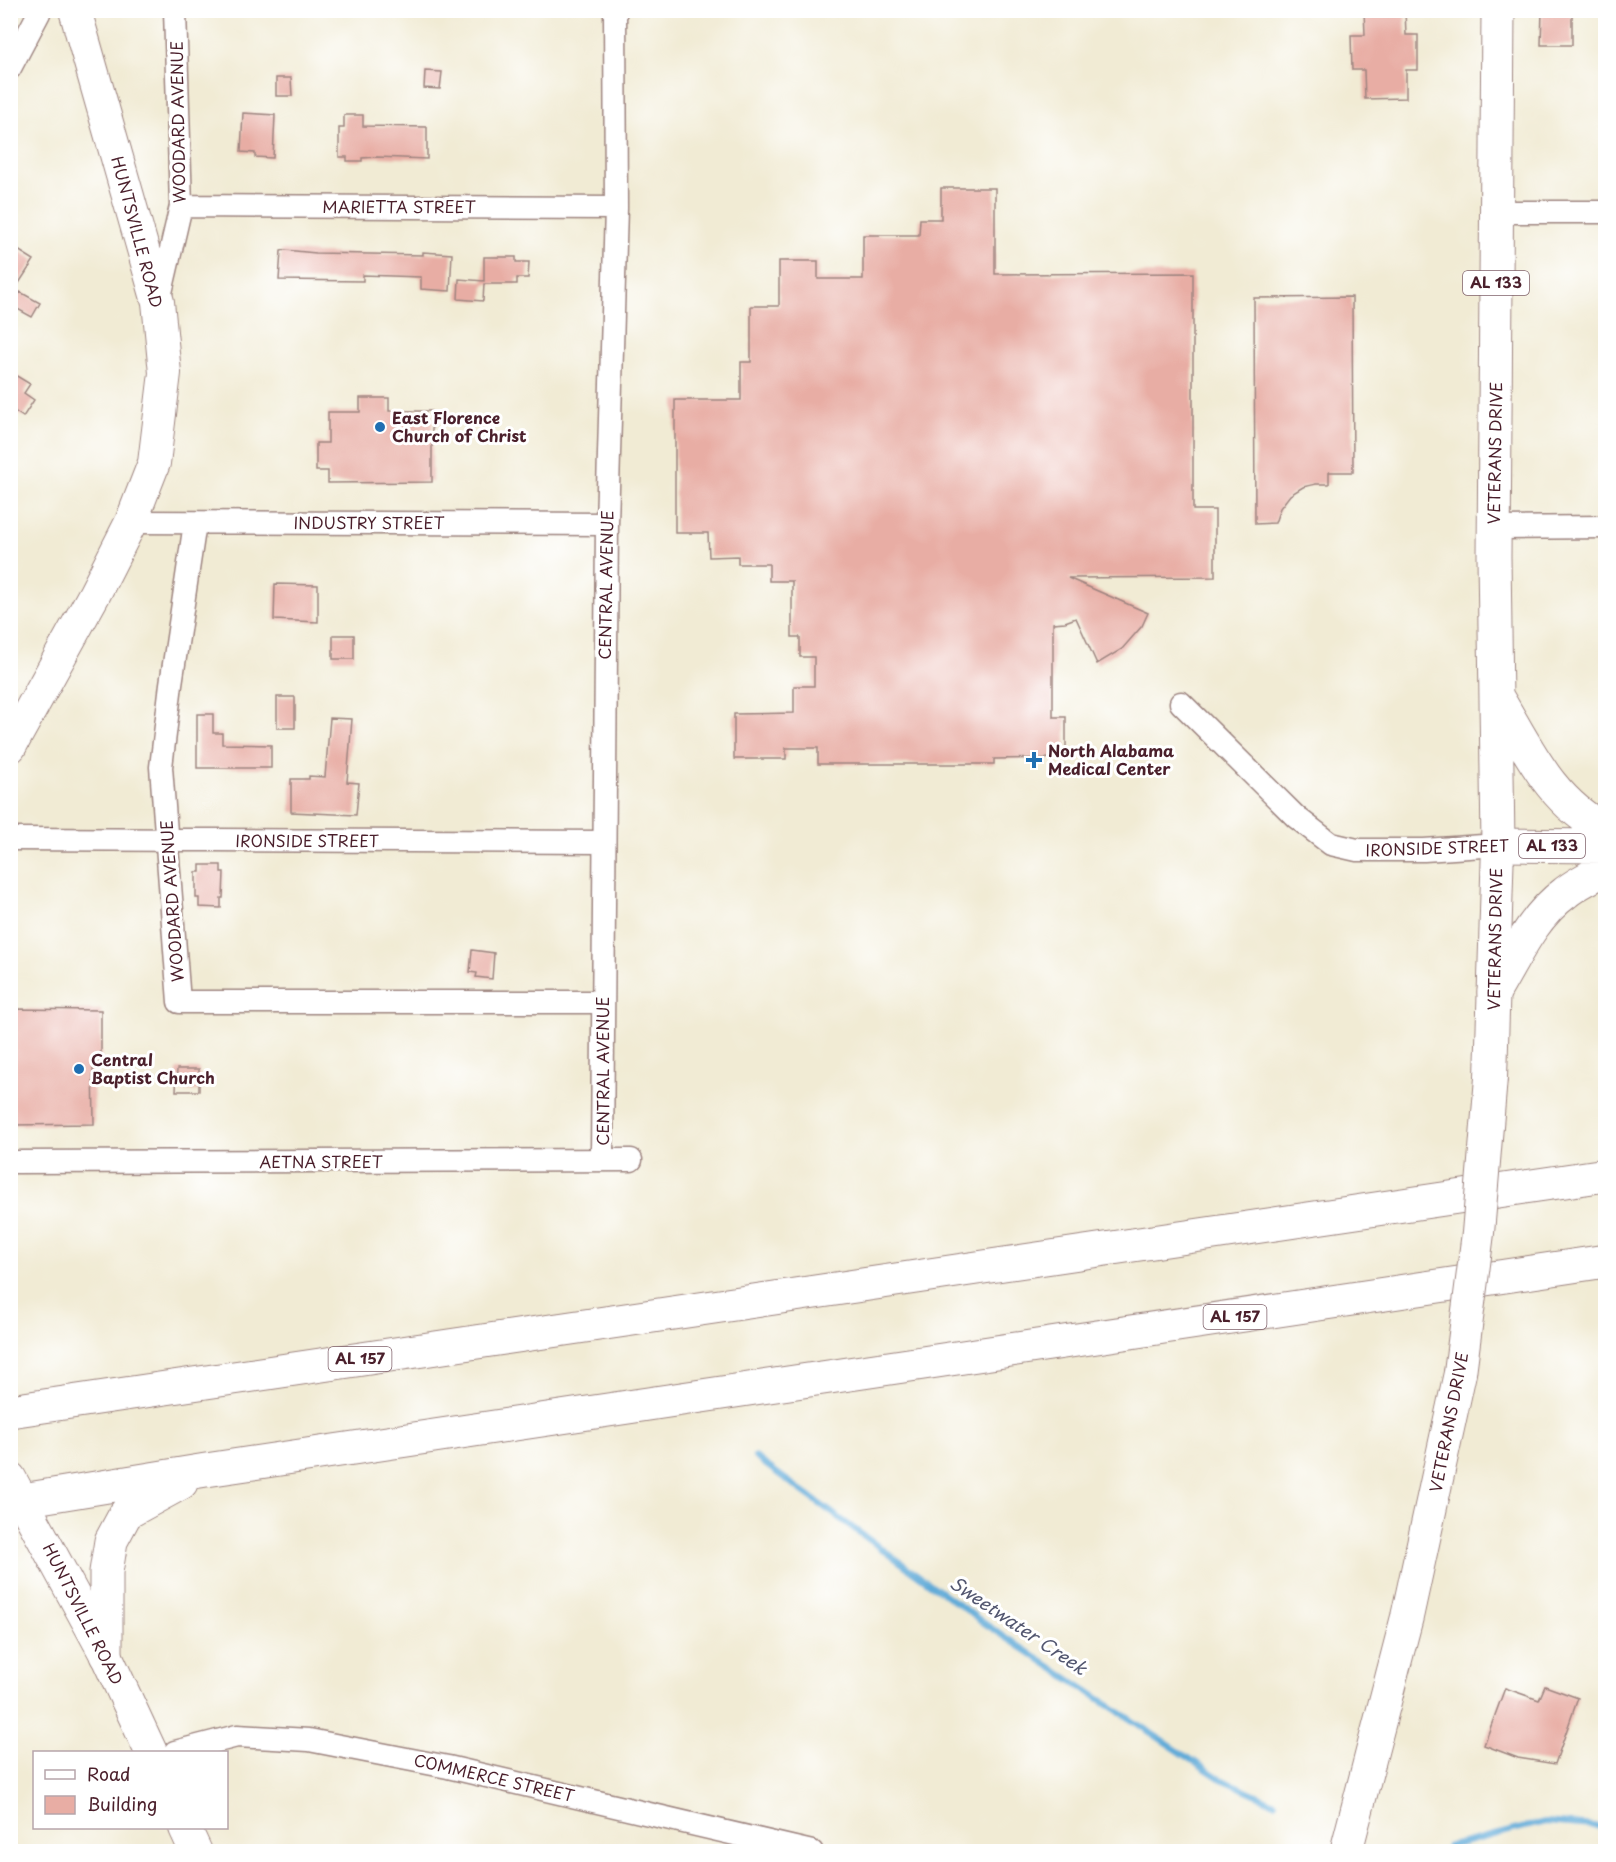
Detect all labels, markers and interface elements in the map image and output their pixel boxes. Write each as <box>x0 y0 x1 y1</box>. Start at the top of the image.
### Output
street label: WOODARD AVENUE <box>164 41 190 203</box>
street label: HUNTSVILLE ROAD <box>106 153 170 310</box>
street label: MARIETTA STREET <box>322 194 476 218</box>
road number: AL 133 <box>1463 271 1529 295</box>
street label: VETERANS DRIVE <box>1481 382 1507 524</box>
place label: East Florence Church of Christ <box>392 405 527 447</box>
marker: East Florence Church of Christ <box>373 420 387 434</box>
street label: INDUSTRY STREET <box>293 510 445 534</box>
street label: CENTRAL AVENUE <box>592 510 618 660</box>
place label: North Alabama Medical Center <box>1048 738 1174 780</box>
marker: North Alabama Medical Center <box>1025 751 1043 769</box>
street label: WOODARD AVENUE <box>153 819 189 983</box>
street label: IRONSIDE STREET <box>235 828 379 852</box>
street label: IRONSIDE STREET <box>1365 832 1509 861</box>
road number: AL 133 <box>1519 834 1585 858</box>
street label: VETERANS DRIVE <box>1481 868 1507 1010</box>
street label: CENTRAL AVENUE <box>590 996 614 1146</box>
place label: Central Baptist Church <box>91 1047 215 1089</box>
marker: Central Baptist Church <box>72 1062 86 1076</box>
street label: AETNA STREET <box>259 1149 383 1173</box>
road number: AL 157 <box>1204 1305 1266 1329</box>
road number: AL 157 <box>328 1347 392 1371</box>
street label: VETERANS DRIVE <box>1423 1350 1473 1494</box>
street label: HUNTSVILLE ROAD <box>38 1539 130 1689</box>
water label: Sweetwater Creek <box>945 1569 1094 1681</box>
street label: COMMERCE STREET <box>412 1747 577 1807</box>
legend <box>33 1751 228 1829</box>
text: Road <box>87 1760 131 1787</box>
text: Building <box>87 1790 157 1817</box>

